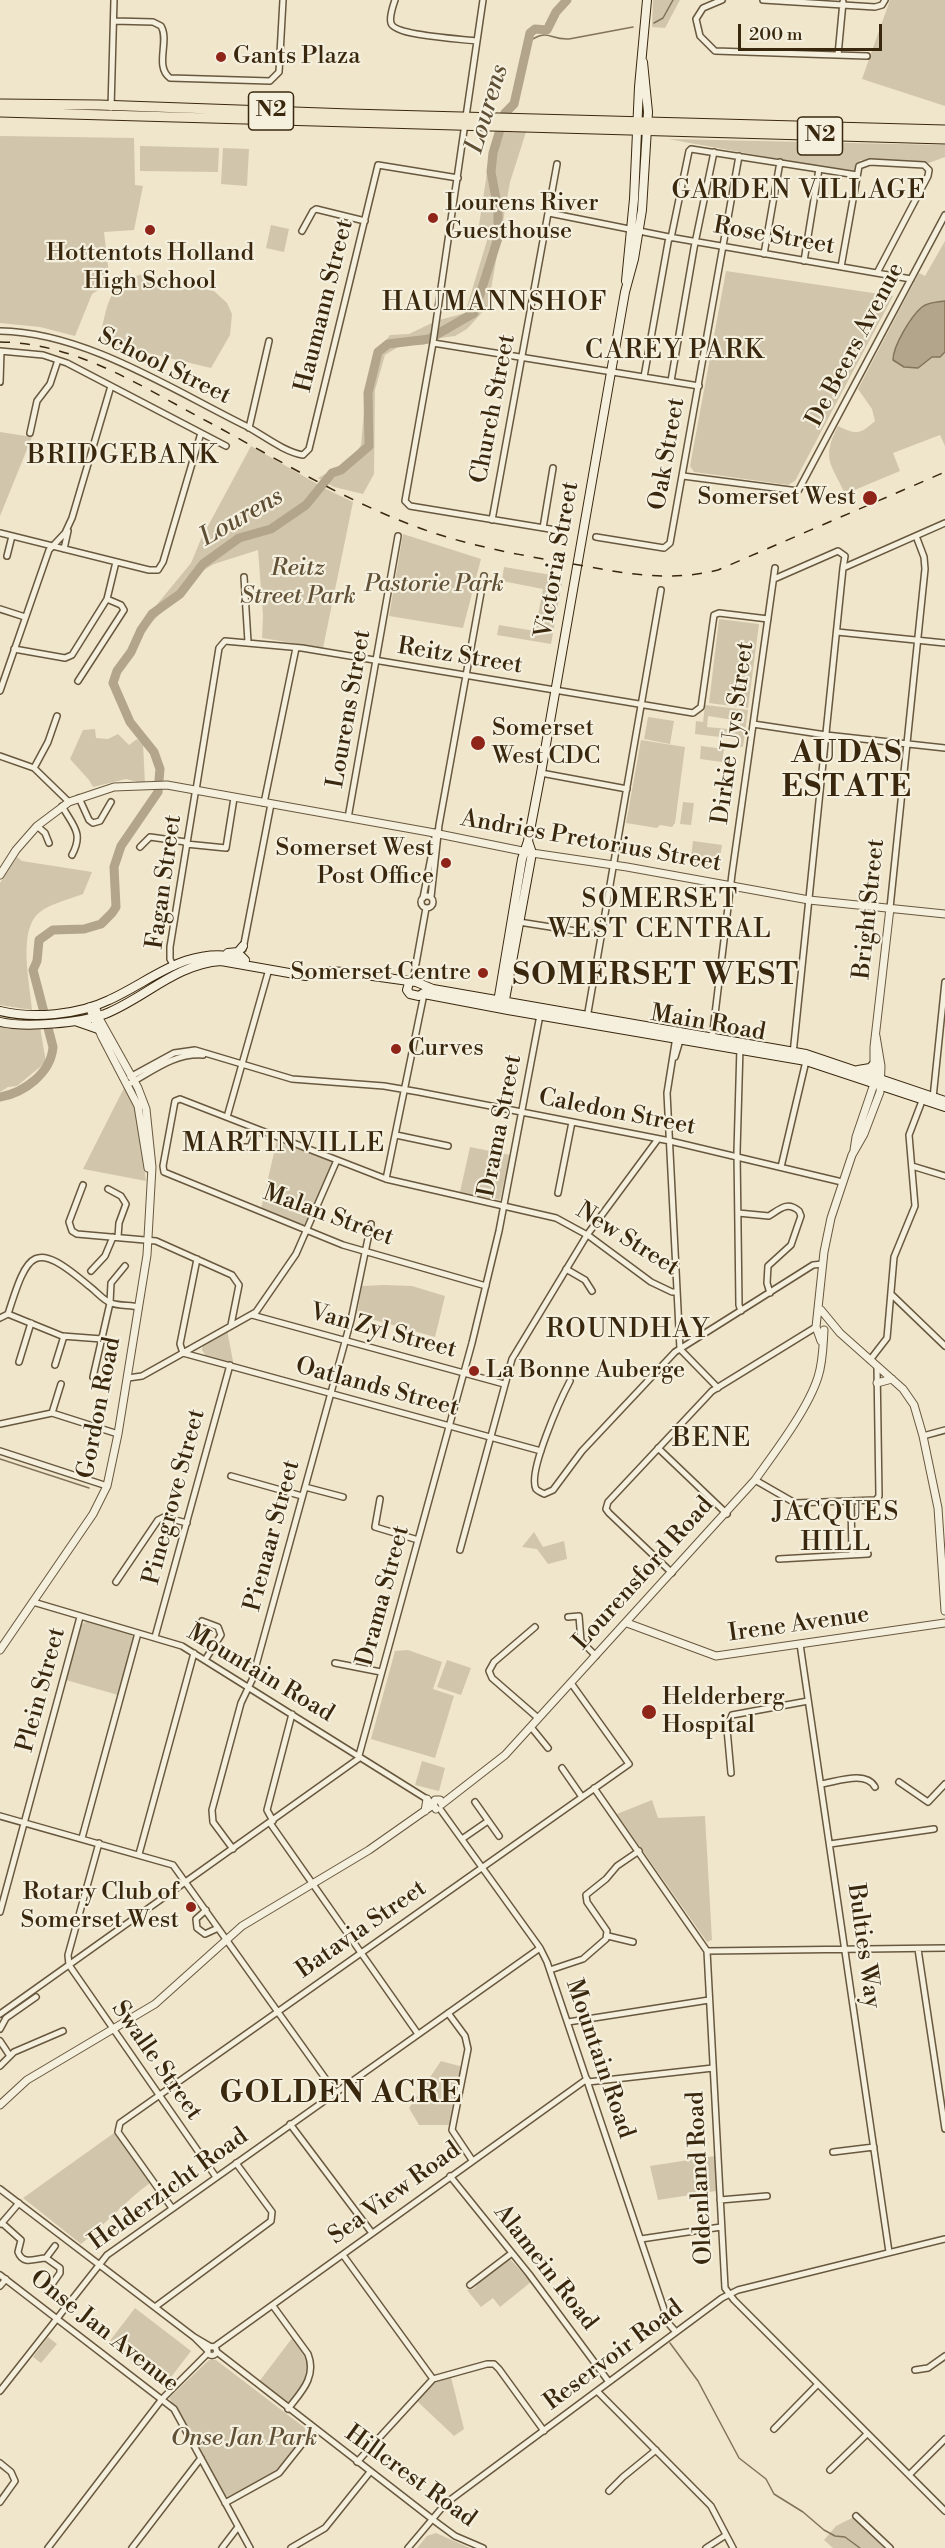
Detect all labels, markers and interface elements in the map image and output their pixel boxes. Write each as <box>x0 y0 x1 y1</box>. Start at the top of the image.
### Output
scale bar <box>741 12 885 50</box>
text: 200 m <box>749 23 803 46</box>
place label: Gants Plaza <box>233 43 360 71</box>
marker: Gants Plaza <box>214 50 228 64</box>
water label: Lourens <box>460 61 516 157</box>
road number: N2 <box>248 92 294 130</box>
road number: N2 <box>798 117 842 155</box>
district label: GARDEN VILLAGE <box>671 176 927 208</box>
place label: Lourens River Guesthouse <box>445 190 599 246</box>
marker: Lourens River Guesthouse <box>426 211 440 225</box>
street label: Rose Street <box>711 212 837 262</box>
street label: Haumann Street <box>290 217 360 395</box>
marker: Hottentots Holland High School <box>143 223 157 237</box>
place label: Hottentots Holland High School <box>46 240 254 296</box>
street label: De Beers Avenue <box>801 258 911 432</box>
district label: HAUMANNSHOF <box>382 288 608 320</box>
street label: School Street <box>93 322 235 412</box>
street label: Church Street <box>465 332 523 486</box>
district label: CAREY PARK <box>585 336 765 368</box>
street label: Oak Street <box>644 396 692 512</box>
district label: BRIDGEBANK <box>27 441 219 473</box>
street label: Victoria Street <box>530 479 586 641</box>
water label: Lourens <box>195 482 289 554</box>
place label: Somerset West <box>698 484 856 512</box>
marker: Somerset West <box>861 489 879 507</box>
park label: Reitz Street Park <box>240 555 356 611</box>
park label: Pastorie Park <box>364 571 504 599</box>
street label: Lourens Street <box>322 628 378 790</box>
street label: Reitz Street <box>395 633 525 681</box>
street label: Dirkie Uys Street <box>707 640 761 826</box>
place label: Somerset West CDC <box>492 715 600 771</box>
marker: Somerset West CDC <box>469 734 487 752</box>
district label: AUDAS ESTATE <box>782 737 912 807</box>
street label: Andries Pretorius Street <box>458 805 724 879</box>
street label: Fagan Street <box>141 813 189 951</box>
place label: Somerset West Post Office <box>276 835 434 891</box>
street label: Bright Street <box>848 837 892 981</box>
marker: Somerset West Post Office <box>439 856 453 870</box>
district label: SOMERSET WEST CENTRAL <box>548 885 772 946</box>
place label: Somerset Centre <box>290 959 471 987</box>
district label: SOMERSET WEST <box>513 959 799 995</box>
marker: Somerset Centre <box>476 966 490 980</box>
street label: Main Road <box>648 1000 768 1048</box>
place label: Curves <box>408 1035 484 1063</box>
marker: Curves <box>389 1042 403 1056</box>
street label: Drama Street <box>473 1052 529 1200</box>
street label: Caledon Street <box>536 1084 698 1142</box>
district label: MARTINVILLE <box>182 1129 386 1161</box>
street label: Malan Street <box>259 1179 397 1253</box>
street label: New Street <box>570 1197 684 1283</box>
street label: Van Zyl Street <box>307 1299 459 1365</box>
district label: ROUNDHAY <box>546 1315 710 1347</box>
street label: Gordon Road <box>72 1335 128 1481</box>
street label: Oatlands Street <box>292 1352 462 1424</box>
place label: La Bonne Auberge <box>486 1357 685 1385</box>
marker: La Bonne Auberge <box>467 1364 481 1378</box>
street label: Pinegrove Street <box>138 1406 212 1588</box>
district label: BENE <box>672 1424 752 1456</box>
street label: Pienaar Street <box>239 1457 307 1615</box>
street label: Lourensford Road <box>568 1491 720 1657</box>
district label: JACQUES HILL <box>772 1498 900 1560</box>
street label: Drama Street <box>351 1523 417 1669</box>
street label: Irene Avenue <box>727 1601 871 1649</box>
street label: Mountain Road <box>181 1619 339 1729</box>
street label: Plein Street <box>12 1624 72 1756</box>
place label: Helderberg Hospital <box>662 1684 785 1740</box>
marker: Helderberg Hospital <box>640 1703 658 1721</box>
street label: Batavia Street <box>291 1875 433 1985</box>
place label: Rotary Club of Somerset West <box>21 1879 179 1935</box>
street label: Bulties Way <box>840 1882 886 2010</box>
marker: Rotary Club of Somerset West <box>184 1900 198 1914</box>
street label: Mountain Road <box>558 1976 640 2142</box>
street label: Swalle Street <box>104 1996 208 2126</box>
district label: GOLDEN ACRE <box>219 2077 463 2113</box>
street label: Oldenland Road <box>682 2091 720 2265</box>
street label: Helderzicht Road <box>84 2123 254 2257</box>
street label: Sea View Road <box>323 2137 467 2251</box>
street label: Alamein Road <box>487 2199 603 2337</box>
street label: Onse Jan Avenue <box>24 2265 184 2399</box>
street label: Reservoir Road <box>539 2294 689 2418</box>
street label: Hillcrest Road <box>339 2420 481 2534</box>
park label: Onse Jan Park <box>171 2425 317 2453</box>

